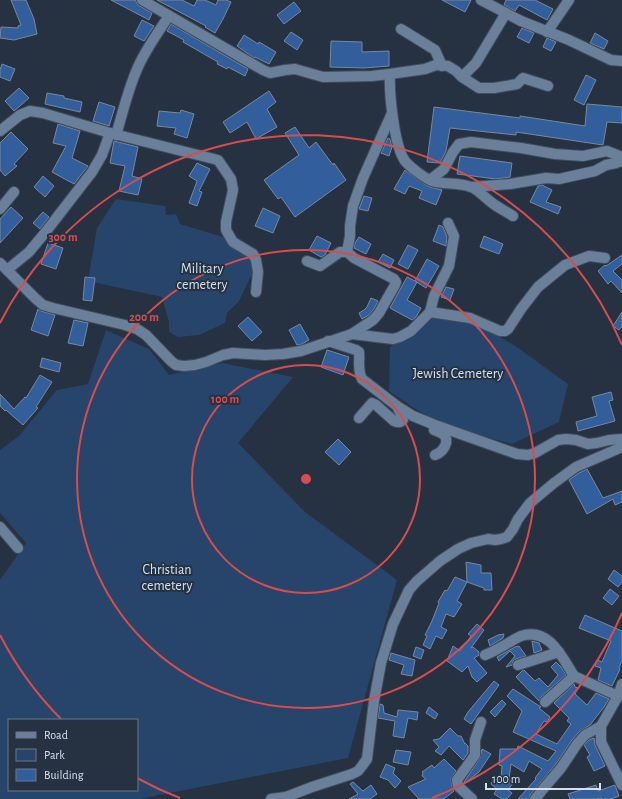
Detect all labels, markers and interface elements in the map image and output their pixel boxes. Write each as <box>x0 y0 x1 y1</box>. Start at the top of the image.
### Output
text: 300 m <box>48 231 78 243</box>
park label: Military cemetery <box>177 262 227 292</box>
text: 200 m <box>129 311 159 323</box>
park label: Jewish Cemetery <box>413 367 503 381</box>
text: 100 m <box>211 393 239 405</box>
centre of rings <box>299 472 313 486</box>
park label: Christian cemetery <box>142 563 192 593</box>
legend <box>8 719 138 791</box>
text: Road <box>44 729 68 741</box>
text: Park <box>44 749 65 761</box>
scale bar <box>486 765 600 791</box>
text: Building <box>44 769 84 781</box>
text: 100 m <box>492 773 520 785</box>

